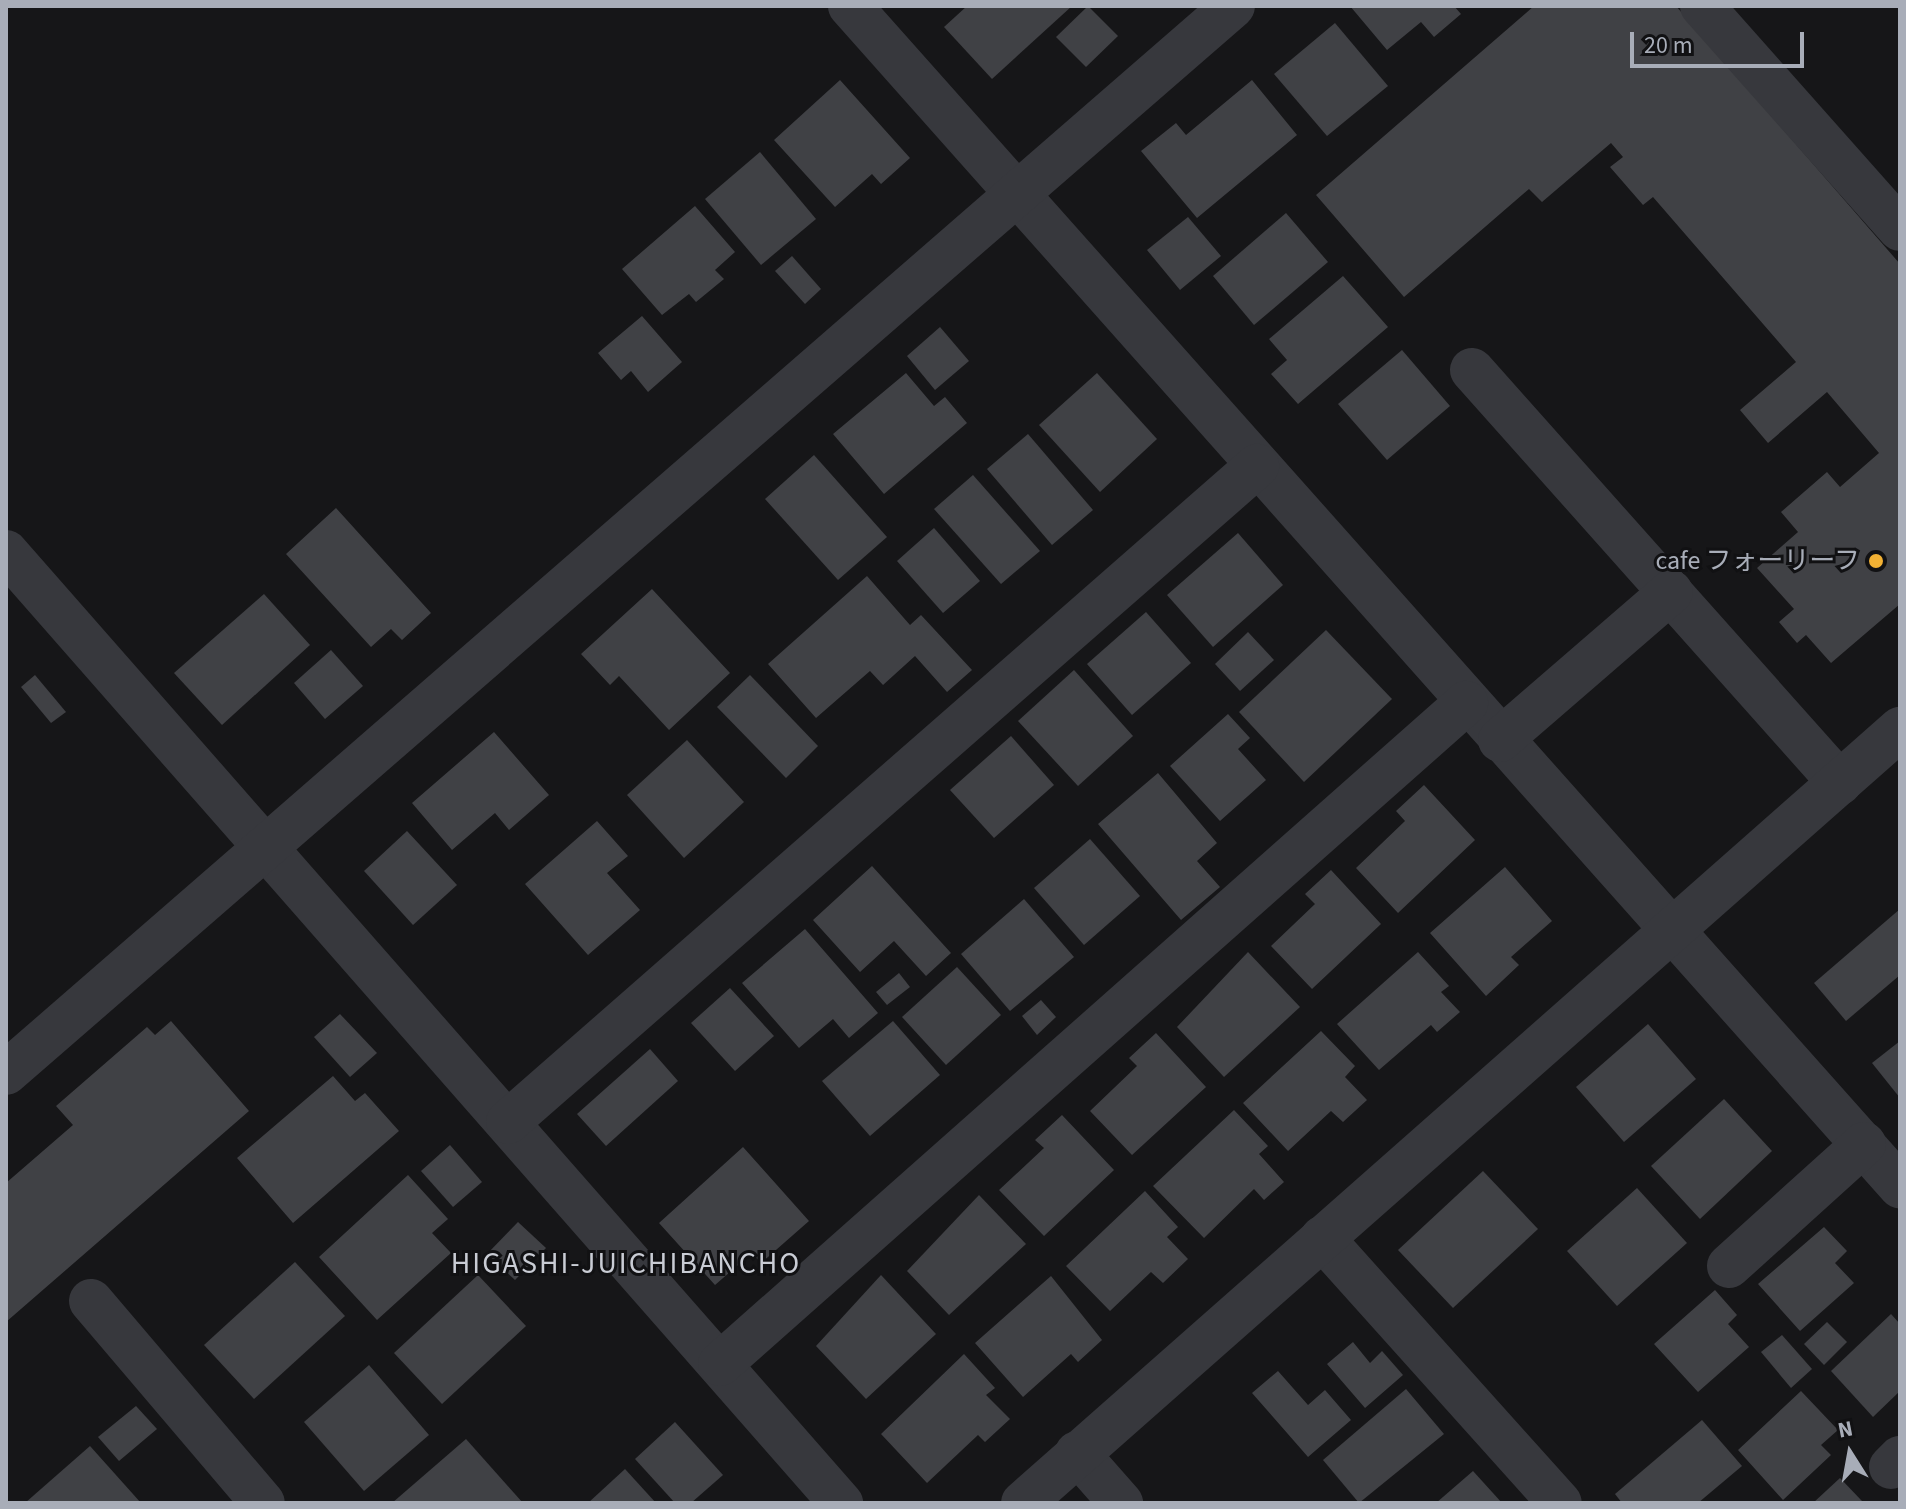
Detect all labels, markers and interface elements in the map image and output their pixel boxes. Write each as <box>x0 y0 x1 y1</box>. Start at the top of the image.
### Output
scale bar <box>1634 16 1808 66</box>
text: 20 m <box>1644 28 1693 63</box>
place label: cafe フォーリーフ <box>1654 545 1860 577</box>
marker: cafe フォーリーフ <box>1867 552 1885 570</box>
district label: HIGASHI-JUICHIBANCHO <box>451 1246 801 1282</box>
text: N <box>1835 1412 1856 1447</box>
north arrow <box>1810 1413 1890 1493</box>

